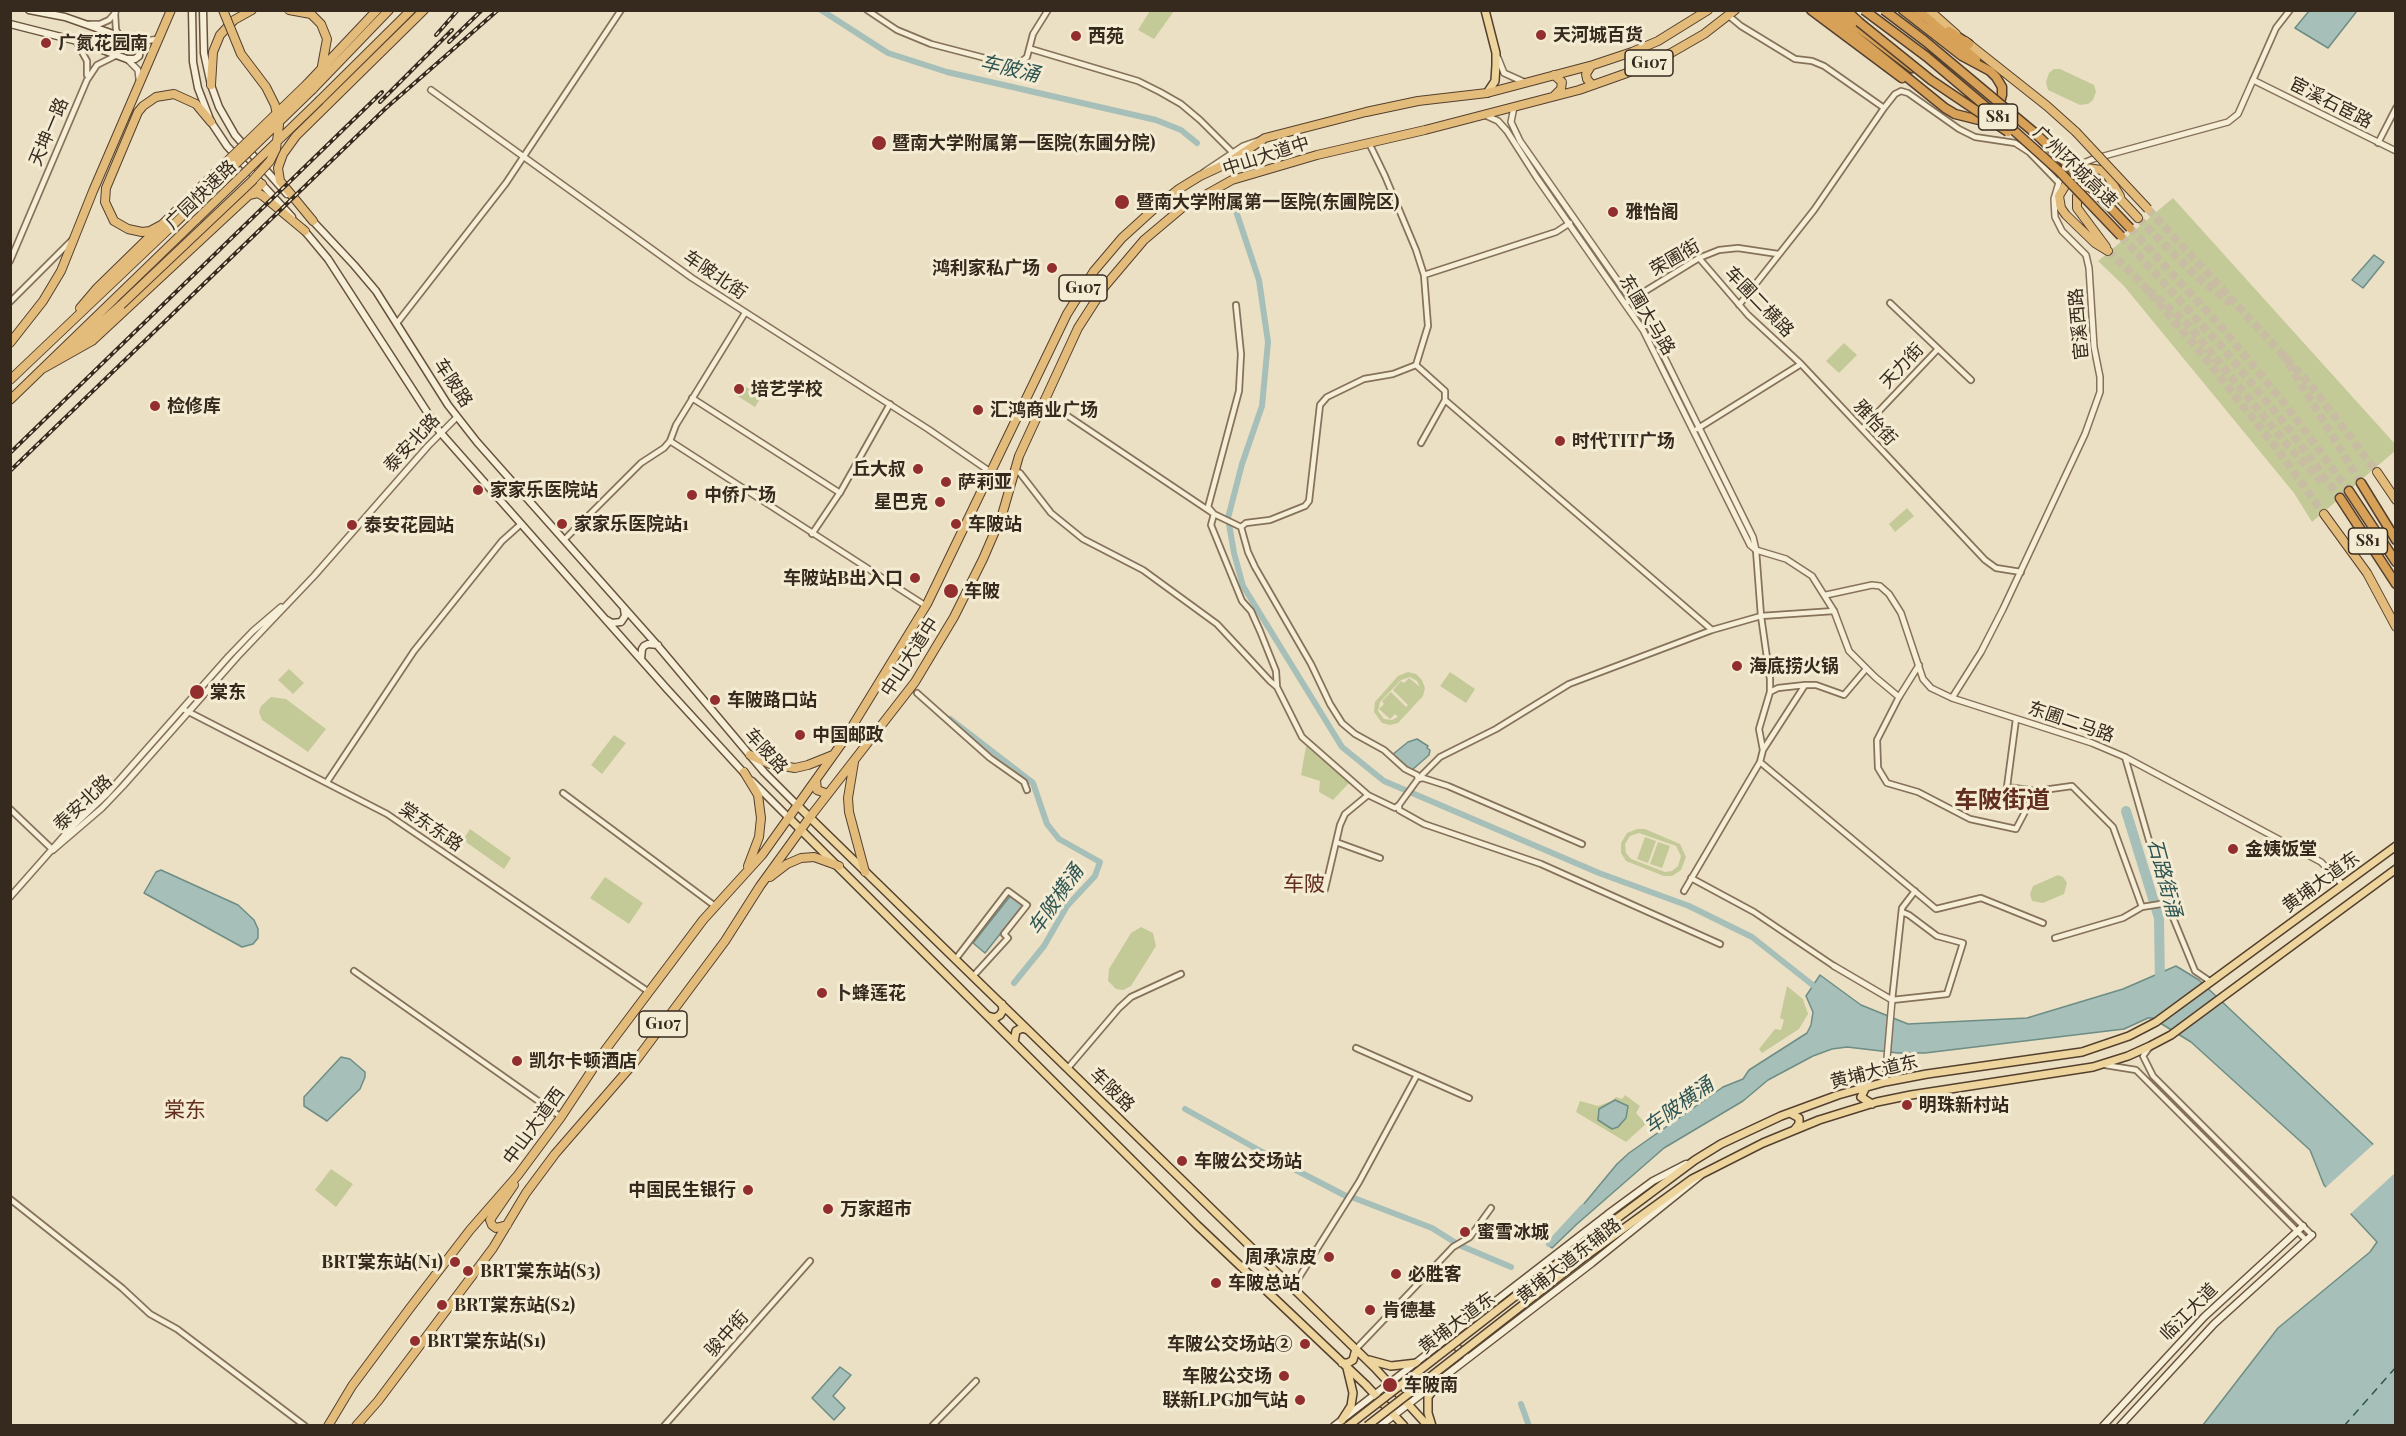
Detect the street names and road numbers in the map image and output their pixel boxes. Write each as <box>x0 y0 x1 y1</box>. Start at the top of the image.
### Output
road number: G107 <box>1625 50 1673 76</box>
street label: 宦溪石宦路 <box>2286 73 2376 133</box>
street label: 天坤一路 <box>25 95 73 169</box>
road number: S81 <box>1978 104 2018 130</box>
street label: 广州环城高速 <box>2029 122 2121 212</box>
street label: 中山大道中 <box>1220 132 1312 180</box>
street label: 广园快速路 <box>161 156 241 234</box>
street label: 荣圃街 <box>1646 235 1704 281</box>
street label: 车陂北街 <box>679 246 751 304</box>
street label: 车圃二横路 <box>1720 262 1798 342</box>
street label: 东圃大马路 <box>1615 271 1679 359</box>
road number: G107 <box>1059 275 1107 301</box>
street label: 宦溪西路 <box>2065 287 2093 361</box>
street label: 天力街 <box>1876 339 1928 393</box>
street label: 车陂路 <box>429 354 477 412</box>
street label: 雅怡街 <box>1849 396 1901 450</box>
street label: 泰安北路 <box>380 409 444 477</box>
road number: S81 <box>2348 528 2388 554</box>
street label: 中山大道中 <box>876 613 944 701</box>
street label: 东圃二马路 <box>2025 697 2117 747</box>
street label: 车陂路 <box>740 724 792 778</box>
street label: 泰安北路 <box>49 771 117 835</box>
street label: 棠东东路 <box>395 798 467 856</box>
street label: 黄埔大道东 <box>2278 847 2364 917</box>
road number: G107 <box>639 1011 687 1037</box>
street label: 黄埔大道东 <box>1828 1051 1920 1093</box>
street label: 车陂路 <box>1085 1063 1139 1117</box>
street label: 中山大道西 <box>499 1083 569 1169</box>
street label: 黄埔大道东辅路 <box>1513 1214 1625 1308</box>
street label: 临江大道 <box>2156 1279 2222 1345</box>
street label: 黄埔大道东 <box>1415 1287 1499 1359</box>
street label: 骏中街 <box>701 1307 753 1361</box>

